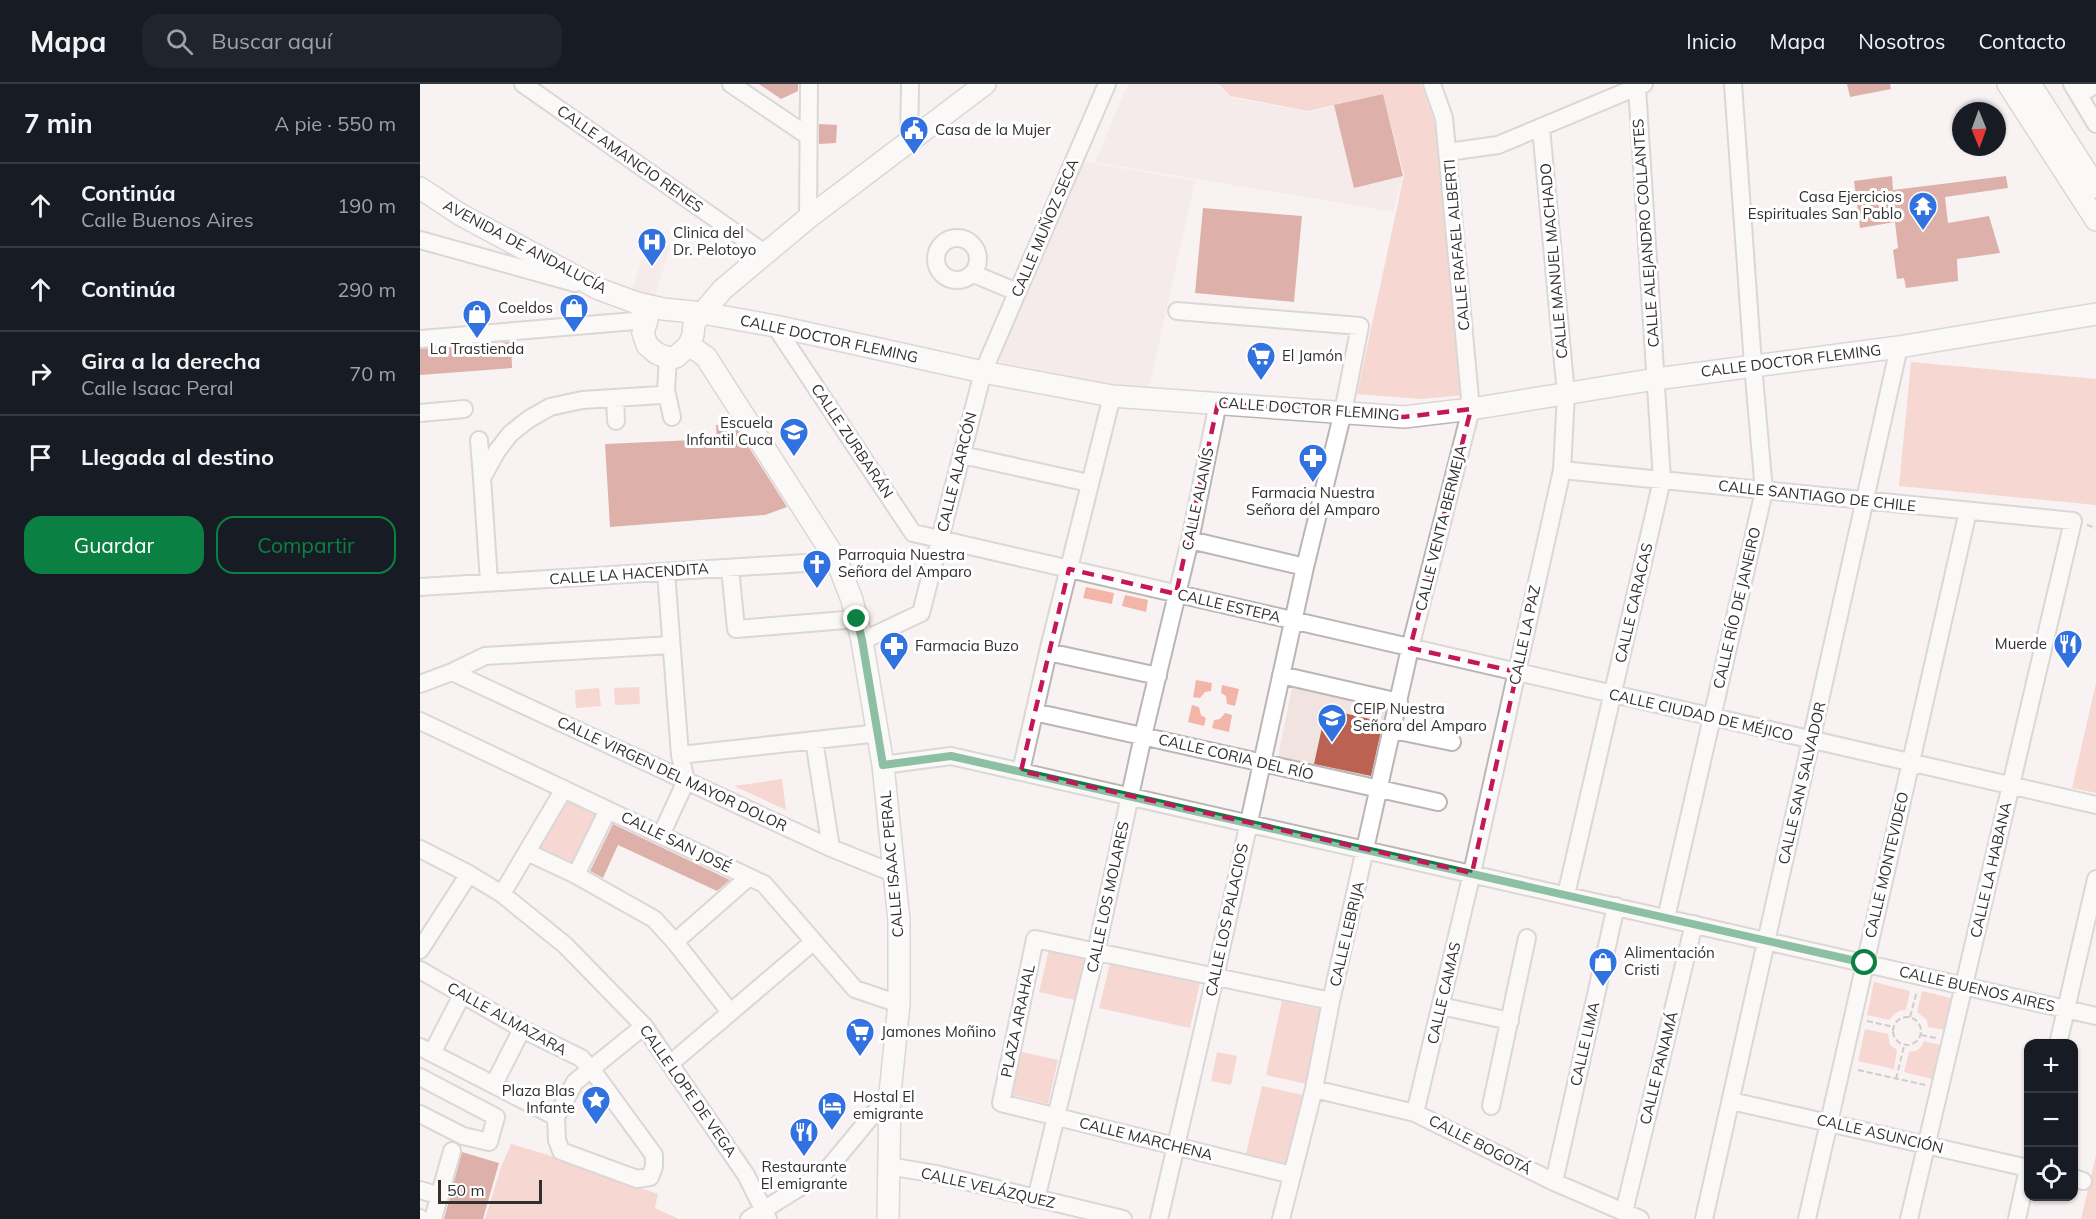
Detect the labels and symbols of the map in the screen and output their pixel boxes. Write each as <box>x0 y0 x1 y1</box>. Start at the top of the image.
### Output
street label: CALLE AMANCIO RENES <box>553 101 707 216</box>
north arrow <box>1952 102 2006 156</box>
public building icon: Casa de la Mujer <box>898 114 930 156</box>
street label: CALLE ALEJANDRO COLLANTES <box>1628 118 1663 348</box>
place label: Casa de la Mujer <box>935 120 1051 139</box>
street label: CALLE MUÑOZ SECA <box>1007 156 1082 300</box>
street label: CALLE RAFAEL ALBERTI <box>1440 158 1473 332</box>
street label: CALLE MANUEL MACHADO <box>1535 162 1572 360</box>
place label: Casa Ejercicios Espirituales San Pablo <box>1748 187 1902 223</box>
temple icon: Casa Ejercicios Espirituales San Pablo <box>1907 190 1939 232</box>
street label: AVENIDA DE ANDALUCÍA <box>440 195 610 298</box>
place label: Clinica del Dr. Pelotoyo <box>673 223 756 259</box>
hospital icon: Clinica del Dr. Pelotoyo <box>636 226 668 268</box>
shop icon: Coeldos <box>558 292 590 334</box>
shop icon: La Trastienda <box>461 298 493 340</box>
place label: Coeldos <box>498 298 553 317</box>
street label: CALLE DOCTOR FLEMING <box>738 310 920 367</box>
place label: La Trastienda <box>430 339 524 358</box>
supermarket icon: El Jamón <box>1245 340 1277 382</box>
street label: CALLE DOCTOR FLEMING <box>1700 340 1882 381</box>
place label: El Jamón <box>1282 346 1343 365</box>
street label: CALLE ZURBARÁN <box>807 380 898 502</box>
street label: CALLE DOCTOR FLEMING <box>1218 393 1400 424</box>
street label: CALLE ALARCÓN <box>932 410 981 534</box>
place label: Escuela Infantil Cuca <box>686 413 773 449</box>
school or university icon: Escuela Infantil Cuca <box>778 416 810 458</box>
pharmacy icon: Farmacia Nuestra Señora del Amparo <box>1297 442 1329 484</box>
street label: CALLE VENTA BERMEJA <box>1411 443 1470 613</box>
street label: CALLE ALANÍS <box>1177 446 1218 552</box>
street label: CALLE SANTIAGO DE CHILE <box>1717 476 1917 515</box>
place label: Farmacia Nuestra Señora del Amparo <box>1246 483 1380 519</box>
street label: CALLE RÍO DE JANEIRO <box>1709 525 1764 691</box>
street label: CALLE CARACAS <box>1610 541 1657 665</box>
place label: Parroquia Nuestra Señora del Amparo <box>838 545 972 581</box>
church icon: Parroquia Nuestra Señora del Amparo <box>801 548 833 590</box>
street label: CALLE LA HACENDITA <box>549 558 709 589</box>
street label: CALLE LA PAZ <box>1505 583 1544 686</box>
street label: CALLE ESTEPA <box>1176 584 1283 627</box>
route end <box>843 605 869 631</box>
restaurant icon: Muerde <box>2052 628 2084 670</box>
pharmacy icon: Farmacia Buzo <box>878 630 910 672</box>
place label: Muerde <box>1995 634 2047 653</box>
place label: Farmacia Buzo <box>915 636 1019 655</box>
street label: CALLE CIUDAD DE MÉJICO <box>1607 684 1795 745</box>
place label: CEIP Nuestra Señora del Amparo <box>1353 699 1487 735</box>
street label: CALLE SAN SALVADOR <box>1774 700 1829 866</box>
school or university icon: CEIP Nuestra Señora del Amparo <box>1316 702 1348 744</box>
street label: CALLE VIRGEN DEL MAYOR DOLOR <box>554 712 790 835</box>
street label: CALLE CORIA DEL RÍO <box>1157 729 1316 784</box>
street label: CALLE ISAAC PERAL <box>876 790 907 938</box>
street label: CALLE MONTEVIDEO <box>1860 790 1913 940</box>
street label: CALLE LA HABANA <box>1966 800 2015 940</box>
street label: CALLE SAN JOSÉ <box>618 807 735 877</box>
street label: CALLE LOS MOLARES <box>1082 819 1133 974</box>
street label: CALLE LOS PALACIOS <box>1201 842 1252 998</box>
street label: CALLE LEBRIJA <box>1325 879 1368 988</box>
street label: CALLE CAMAS <box>1423 940 1464 1046</box>
place label: Alimentación Cristi <box>1624 943 1715 979</box>
shop icon: Alimentación Cristi <box>1587 946 1619 988</box>
route start <box>1851 949 1877 975</box>
street label: CALLE BUENOS AIRES <box>1897 961 2057 1016</box>
street label: PLAZA ARAHAL <box>996 963 1039 1079</box>
street label: CALLE ALMAZARA <box>444 978 570 1059</box>
street label: CALLE LIMA <box>1566 1000 1603 1088</box>
street label: CALLE PANAMÁ <box>1635 1009 1682 1126</box>
supermarket icon: Jamones Moñino <box>844 1016 876 1058</box>
street label: CALLE LOPE DE VEGA <box>636 1021 741 1160</box>
place label: Jamones Moñino <box>881 1022 996 1041</box>
place label: Plaza Blas Infante <box>502 1081 575 1117</box>
place icon: Plaza Blas Infante <box>580 1084 612 1126</box>
place label: Hostal El emigrante <box>853 1087 923 1123</box>
hotel icon: Hostal El emigrante <box>816 1090 848 1132</box>
street label: CALLE ASUNCIÓN <box>1815 1110 1945 1157</box>
street label: CALLE BOGOTÁ <box>1426 1111 1535 1179</box>
street label: CALLE MARCHENA <box>1077 1113 1215 1164</box>
restaurant icon: Restaurante El emigrante <box>788 1116 820 1158</box>
place label: Restaurante El emigrante <box>761 1157 847 1193</box>
street label: CALLE VELÁZQUEZ <box>919 1163 1057 1212</box>
scale bar <box>438 1177 542 1204</box>

